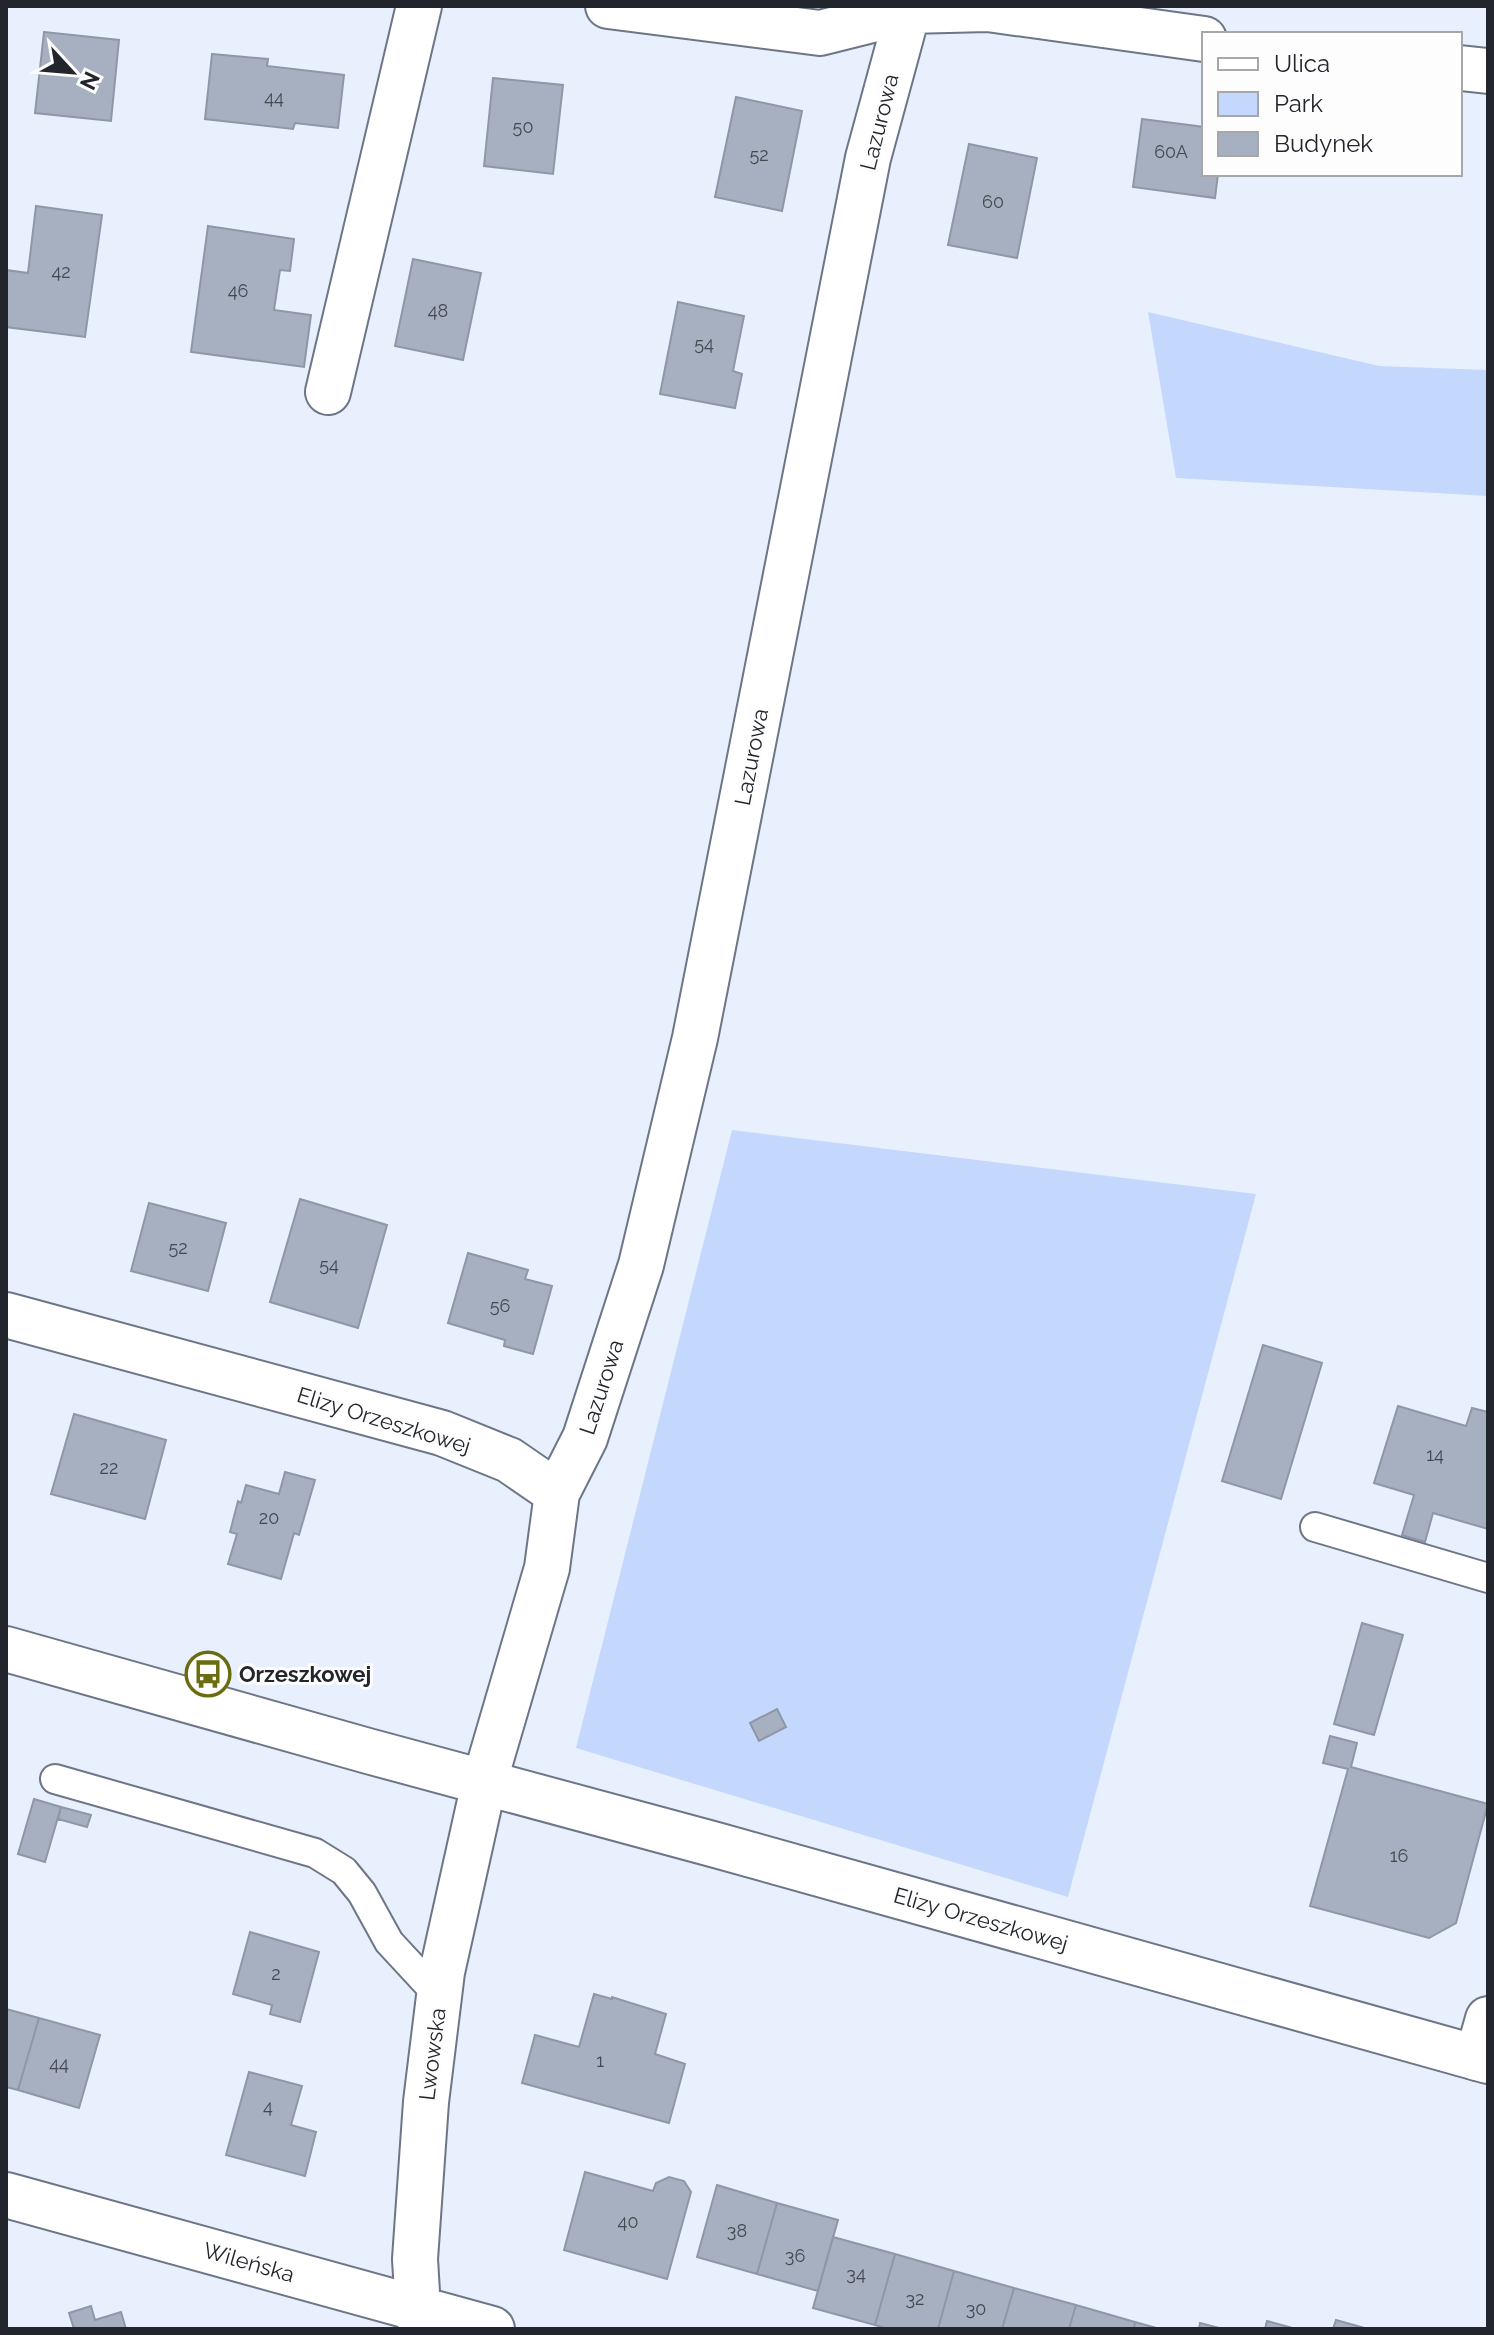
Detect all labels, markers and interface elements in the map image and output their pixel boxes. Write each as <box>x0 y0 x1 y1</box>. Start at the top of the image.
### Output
north arrow <box>32 32 112 112</box>
legend <box>1202 32 1462 176</box>
text: Ulica <box>1274 49 1330 78</box>
text: N <box>75 68 105 94</box>
street label: Lazurowa <box>854 71 904 173</box>
house number: 44 <box>264 87 284 108</box>
text: Park <box>1274 89 1323 118</box>
house number: 50 <box>513 116 533 137</box>
text: Budynek <box>1274 129 1373 158</box>
house number: 60A <box>1154 141 1188 162</box>
house number: 52 <box>749 144 769 165</box>
house number: 60 <box>982 191 1004 212</box>
house number: 42 <box>51 261 71 282</box>
house number: 46 <box>228 280 248 301</box>
house number: 48 <box>428 300 448 321</box>
house number: 54 <box>694 333 714 354</box>
street label: Lazurowa <box>729 706 773 808</box>
house number: 52 <box>168 1237 188 1258</box>
house number: 54 <box>319 1254 339 1275</box>
house number: 56 <box>490 1295 510 1316</box>
street label: Lazurowa <box>573 1336 629 1438</box>
street label: Elizy Orzeszkowej <box>294 1381 474 1459</box>
house number: 14 <box>1426 1444 1444 1465</box>
house number: 22 <box>100 1457 118 1478</box>
house number: 20 <box>259 1507 279 1528</box>
bus stop icon: Orzeszkowej <box>184 1650 232 1698</box>
place label: Orzeszkowej <box>239 1661 371 1687</box>
house number: 16 <box>1390 1845 1408 1866</box>
street label: Elizy Orzeszkowej <box>891 1882 1071 1956</box>
house number: 2 <box>271 1963 281 1984</box>
street label: Lwowska <box>413 2006 451 2102</box>
house number: 1 <box>596 2050 604 2071</box>
house number: 44 <box>49 2053 69 2074</box>
house number: 4 <box>263 2096 273 2117</box>
house number: 40 <box>618 2211 638 2232</box>
house number: 38 <box>727 2220 747 2241</box>
street label: Wileńska <box>200 2237 298 2287</box>
house number: 36 <box>785 2245 805 2266</box>
house number: 34 <box>846 2263 866 2284</box>
house number: 32 <box>906 2288 925 2309</box>
house number: 30 <box>966 2298 986 2319</box>

